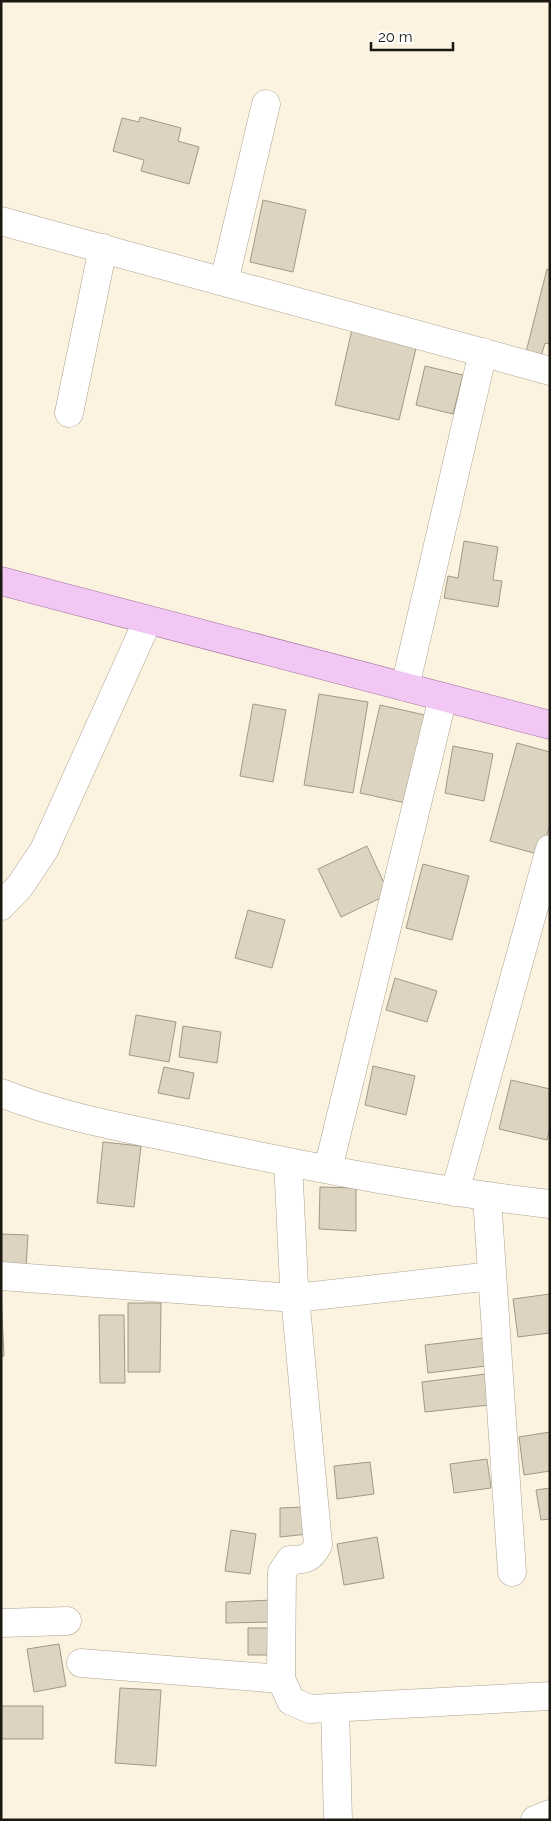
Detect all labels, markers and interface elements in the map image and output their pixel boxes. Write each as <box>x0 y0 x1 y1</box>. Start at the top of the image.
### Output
scale bar <box>371 20 454 52</box>
text: 20 m <box>378 28 413 46</box>

